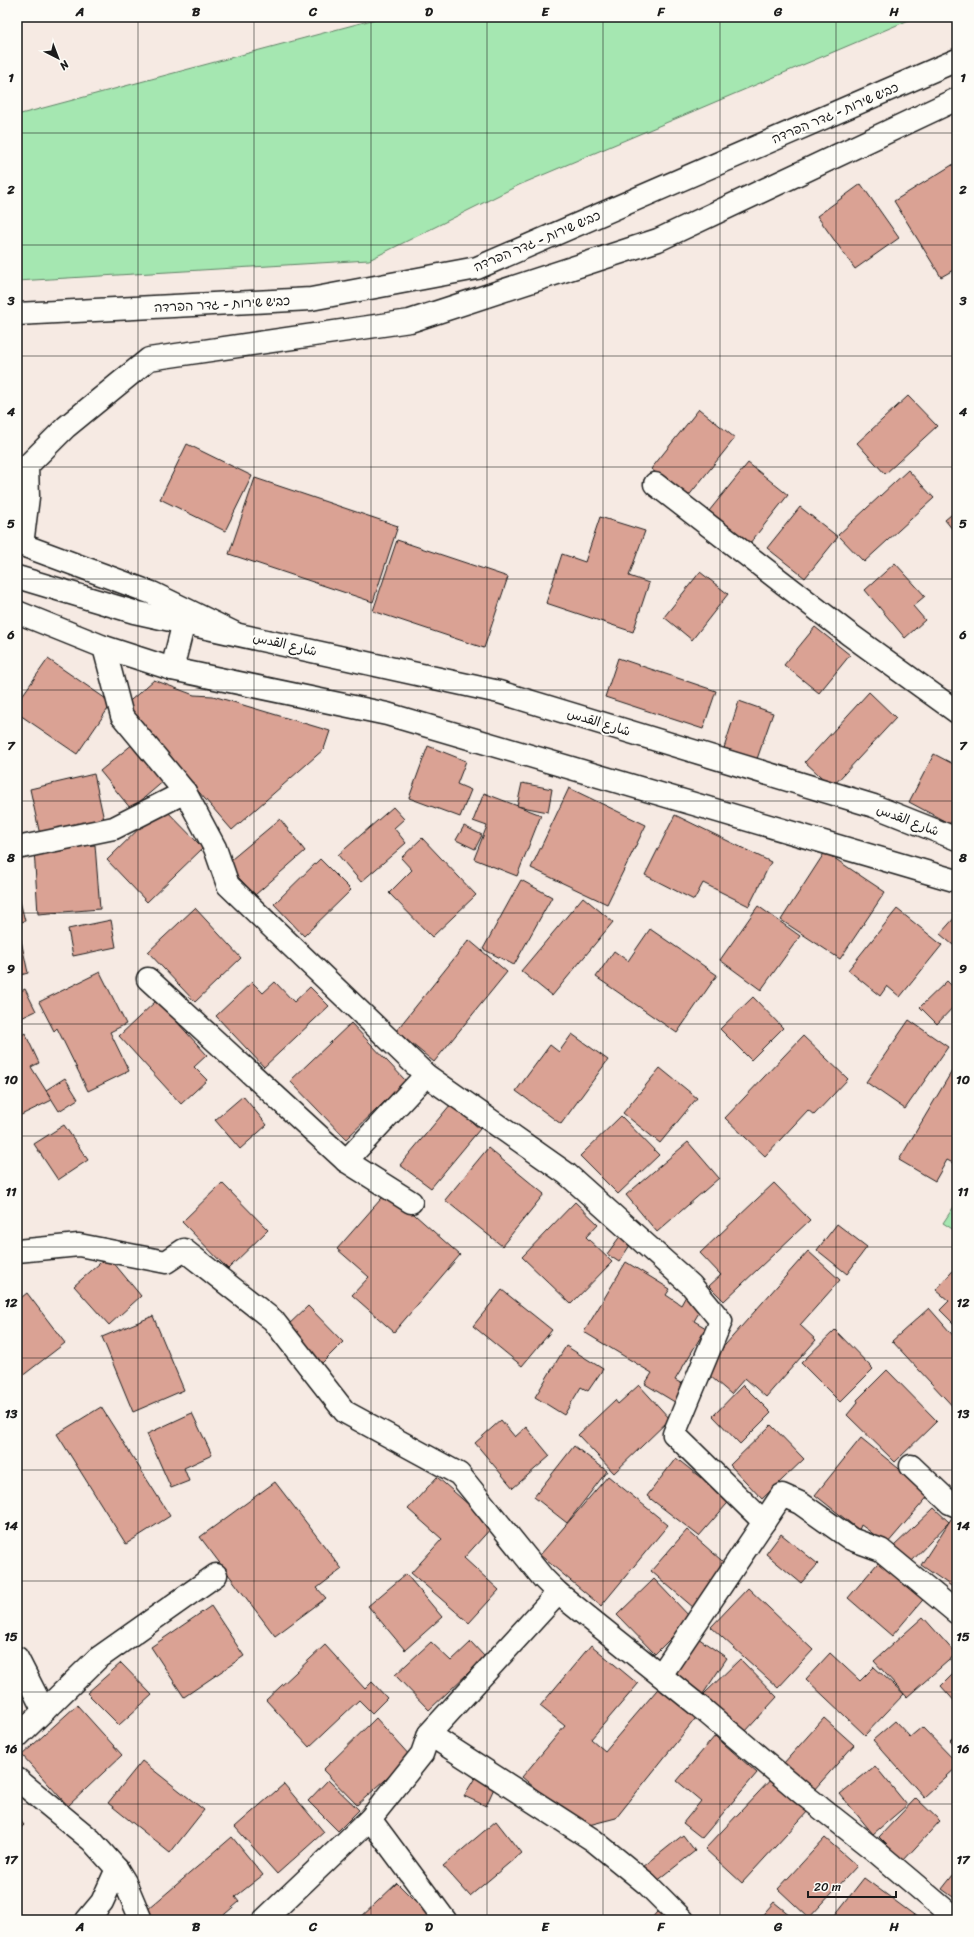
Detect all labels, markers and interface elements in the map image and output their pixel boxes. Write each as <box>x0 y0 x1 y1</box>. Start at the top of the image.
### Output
text: A <box>75 0 84 23</box>
text: B <box>192 0 201 23</box>
text: C <box>308 0 318 23</box>
text: D <box>425 0 433 23</box>
text: E <box>541 0 550 23</box>
text: F <box>656 0 665 23</box>
text: G <box>773 0 783 23</box>
text: H <box>888 0 899 23</box>
north arrow <box>38 38 78 78</box>
text: N <box>55 55 74 75</box>
text: 1 <box>8 66 14 89</box>
text: 1 <box>960 66 966 89</box>
street label: כביש שירות - גדר הפרדה <box>768 76 902 150</box>
text: 2 <box>6 178 15 201</box>
text: 2 <box>958 178 967 201</box>
street label: כביש שירות - גדר הפרדה <box>470 204 604 278</box>
text: 3 <box>6 289 15 312</box>
street label: כביש שירות - גדר הפרדה <box>153 289 291 319</box>
text: 3 <box>958 289 967 312</box>
text: 4 <box>6 400 16 423</box>
text: 4 <box>958 400 968 423</box>
text: 5 <box>7 512 15 535</box>
text: 5 <box>959 512 967 535</box>
text: 6 <box>6 623 15 646</box>
text: 6 <box>958 623 967 646</box>
street label: شارع القدس <box>251 625 319 663</box>
street label: شارع القدس <box>564 701 634 743</box>
text: 7 <box>7 734 16 757</box>
text: 7 <box>959 734 968 757</box>
street label: شارع القدس <box>873 798 943 842</box>
text: 8 <box>6 846 15 869</box>
text: 8 <box>958 846 967 869</box>
text: 9 <box>7 957 15 980</box>
text: 9 <box>959 957 967 980</box>
text: 10 <box>4 1068 18 1091</box>
text: 10 <box>956 1068 970 1091</box>
text: 11 <box>5 1180 17 1203</box>
text: 11 <box>957 1180 969 1203</box>
text: 12 <box>4 1291 18 1314</box>
text: 12 <box>956 1291 970 1314</box>
text: 13 <box>5 1402 18 1425</box>
text: 13 <box>957 1402 970 1425</box>
text: 14 <box>4 1514 19 1537</box>
text: 14 <box>956 1514 971 1537</box>
text: 15 <box>4 1625 18 1648</box>
text: 15 <box>956 1625 970 1648</box>
text: 16 <box>5 1737 18 1760</box>
text: 16 <box>957 1737 970 1760</box>
text: 17 <box>4 1848 19 1871</box>
text: 17 <box>956 1848 971 1871</box>
scale bar <box>808 1873 896 1899</box>
text: 20 m <box>814 1876 841 1898</box>
text: A <box>75 1915 84 1937</box>
text: B <box>192 1915 201 1937</box>
text: C <box>308 1915 318 1937</box>
text: D <box>425 1915 433 1937</box>
text: E <box>541 1915 550 1937</box>
text: F <box>656 1915 665 1937</box>
text: G <box>773 1915 783 1937</box>
text: H <box>888 1915 899 1937</box>

